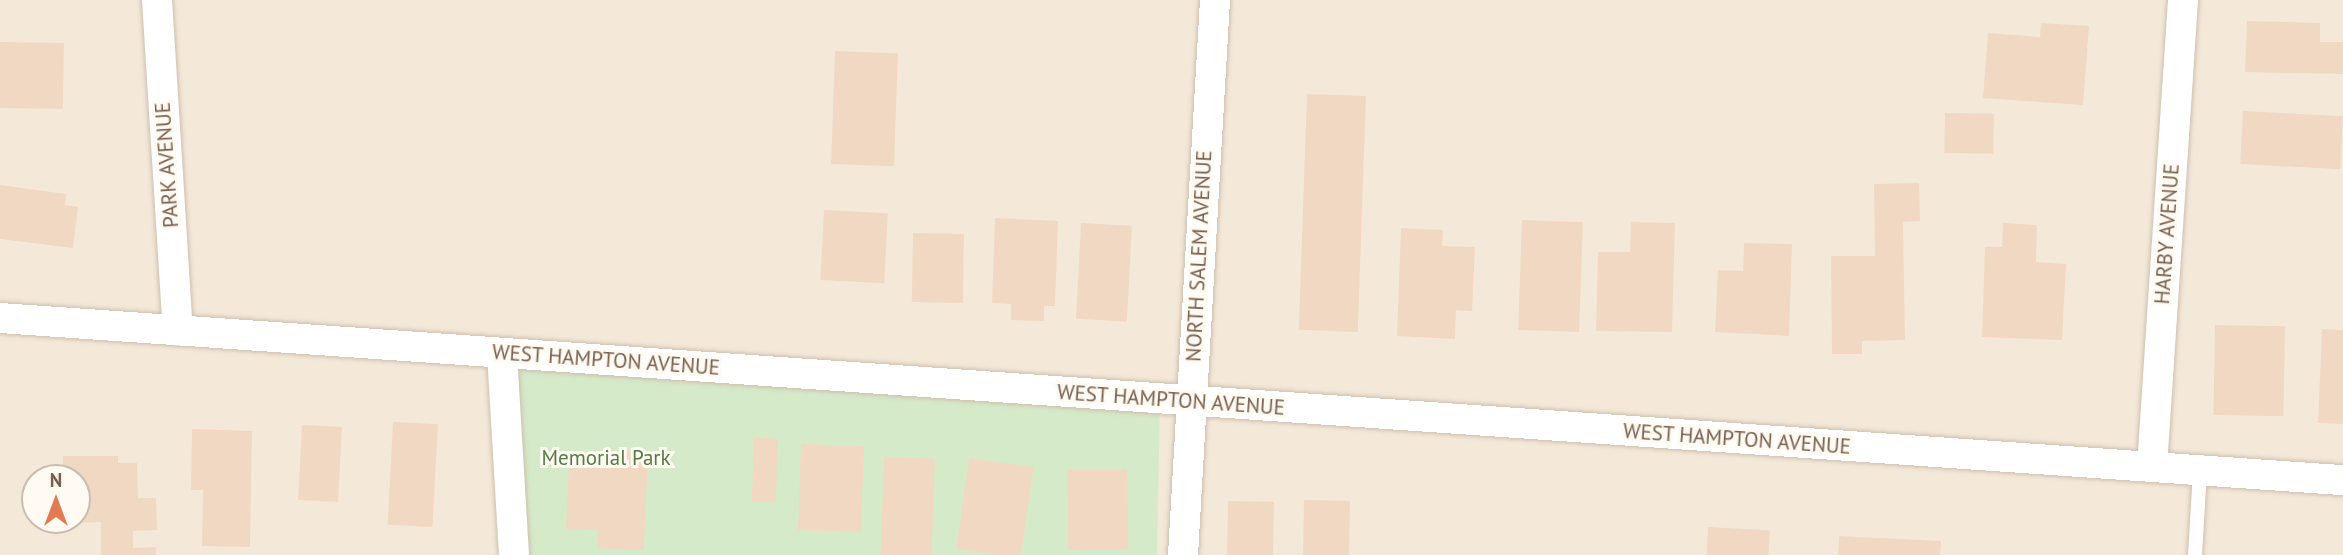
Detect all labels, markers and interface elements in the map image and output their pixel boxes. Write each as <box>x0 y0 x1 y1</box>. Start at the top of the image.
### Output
street label: PARK AVENUE <box>150 101 184 229</box>
street label: NORTH SALEM AVENUE <box>1181 149 1217 363</box>
street label: HARBY AVENUE <box>2149 162 2185 306</box>
street label: WEST HAMPTON AVENUE <box>490 339 722 381</box>
street label: WEST HAMPTON AVENUE <box>1055 379 1287 421</box>
street label: WEST HAMPTON AVENUE <box>1621 418 1853 460</box>
park label: Memorial Park <box>541 445 671 471</box>
north arrow <box>21 464 91 534</box>
text: N <box>50 468 62 492</box>

